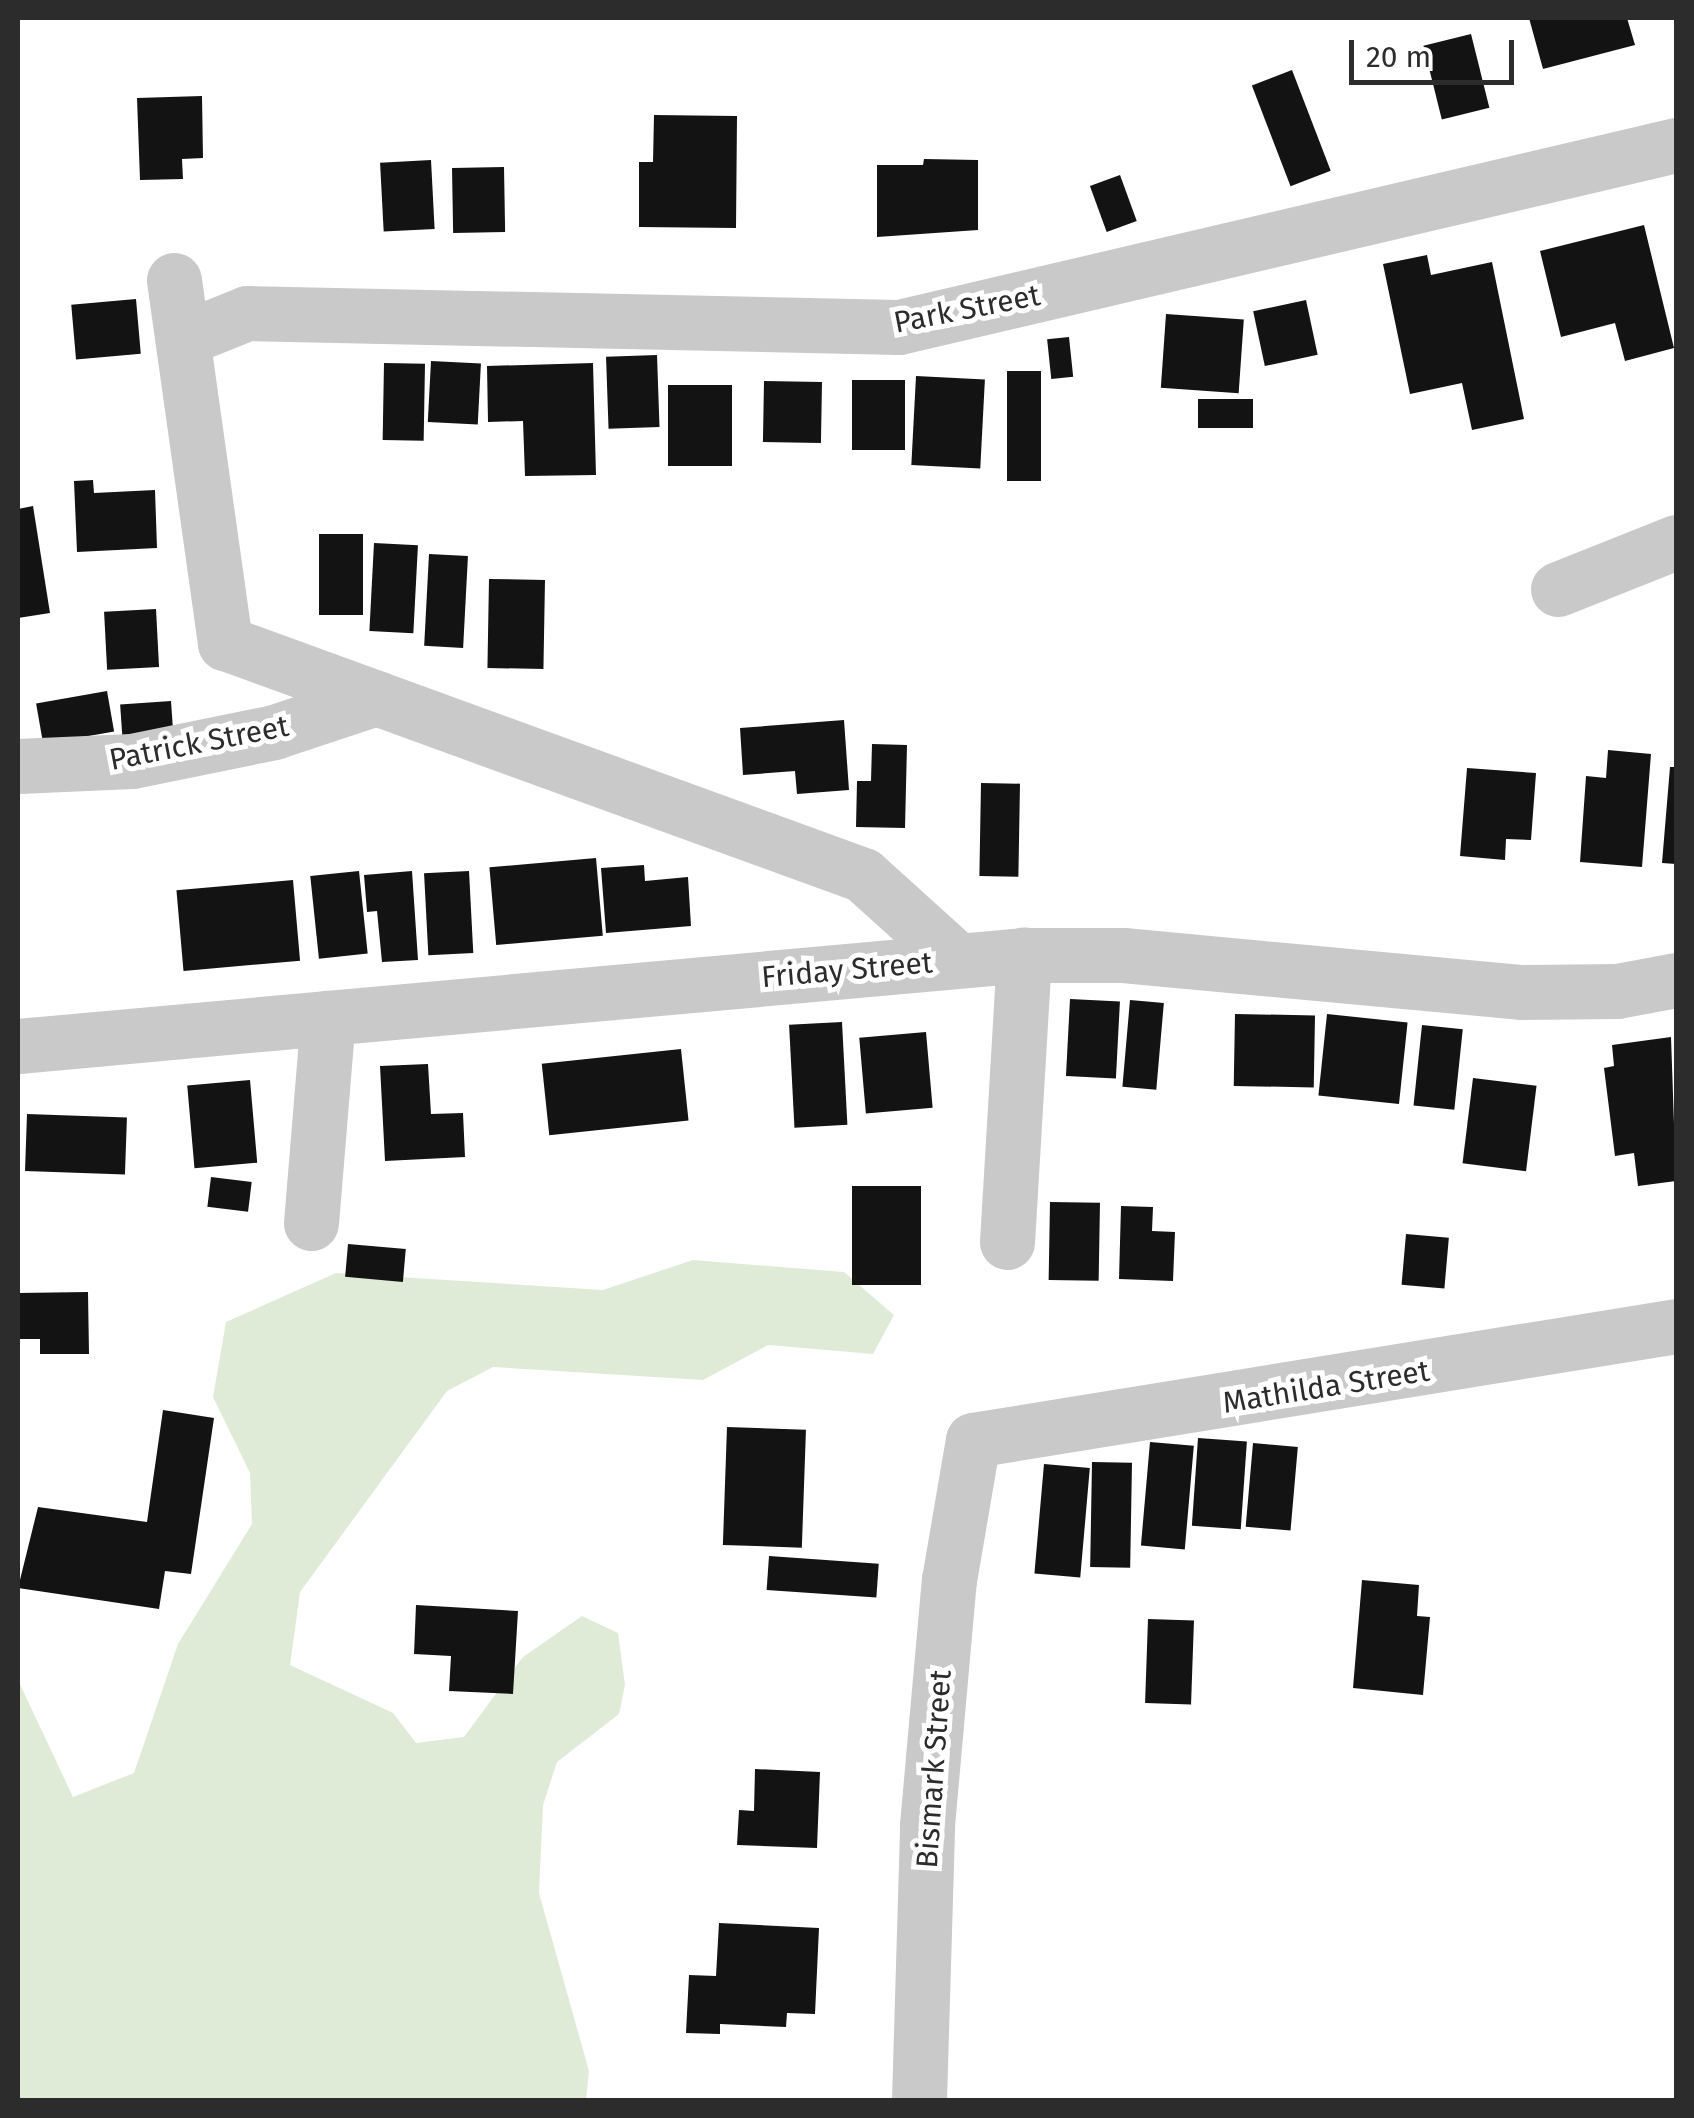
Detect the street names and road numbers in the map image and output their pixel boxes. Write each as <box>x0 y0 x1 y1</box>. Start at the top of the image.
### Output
street label: Park Street <box>891 277 1043 341</box>
street label: Patrick Street <box>106 708 292 778</box>
street label: Friday Street <box>760 945 934 995</box>
street label: Mathilda Street <box>1220 1353 1432 1421</box>
street label: Bismark Street <box>909 1668 959 1870</box>

